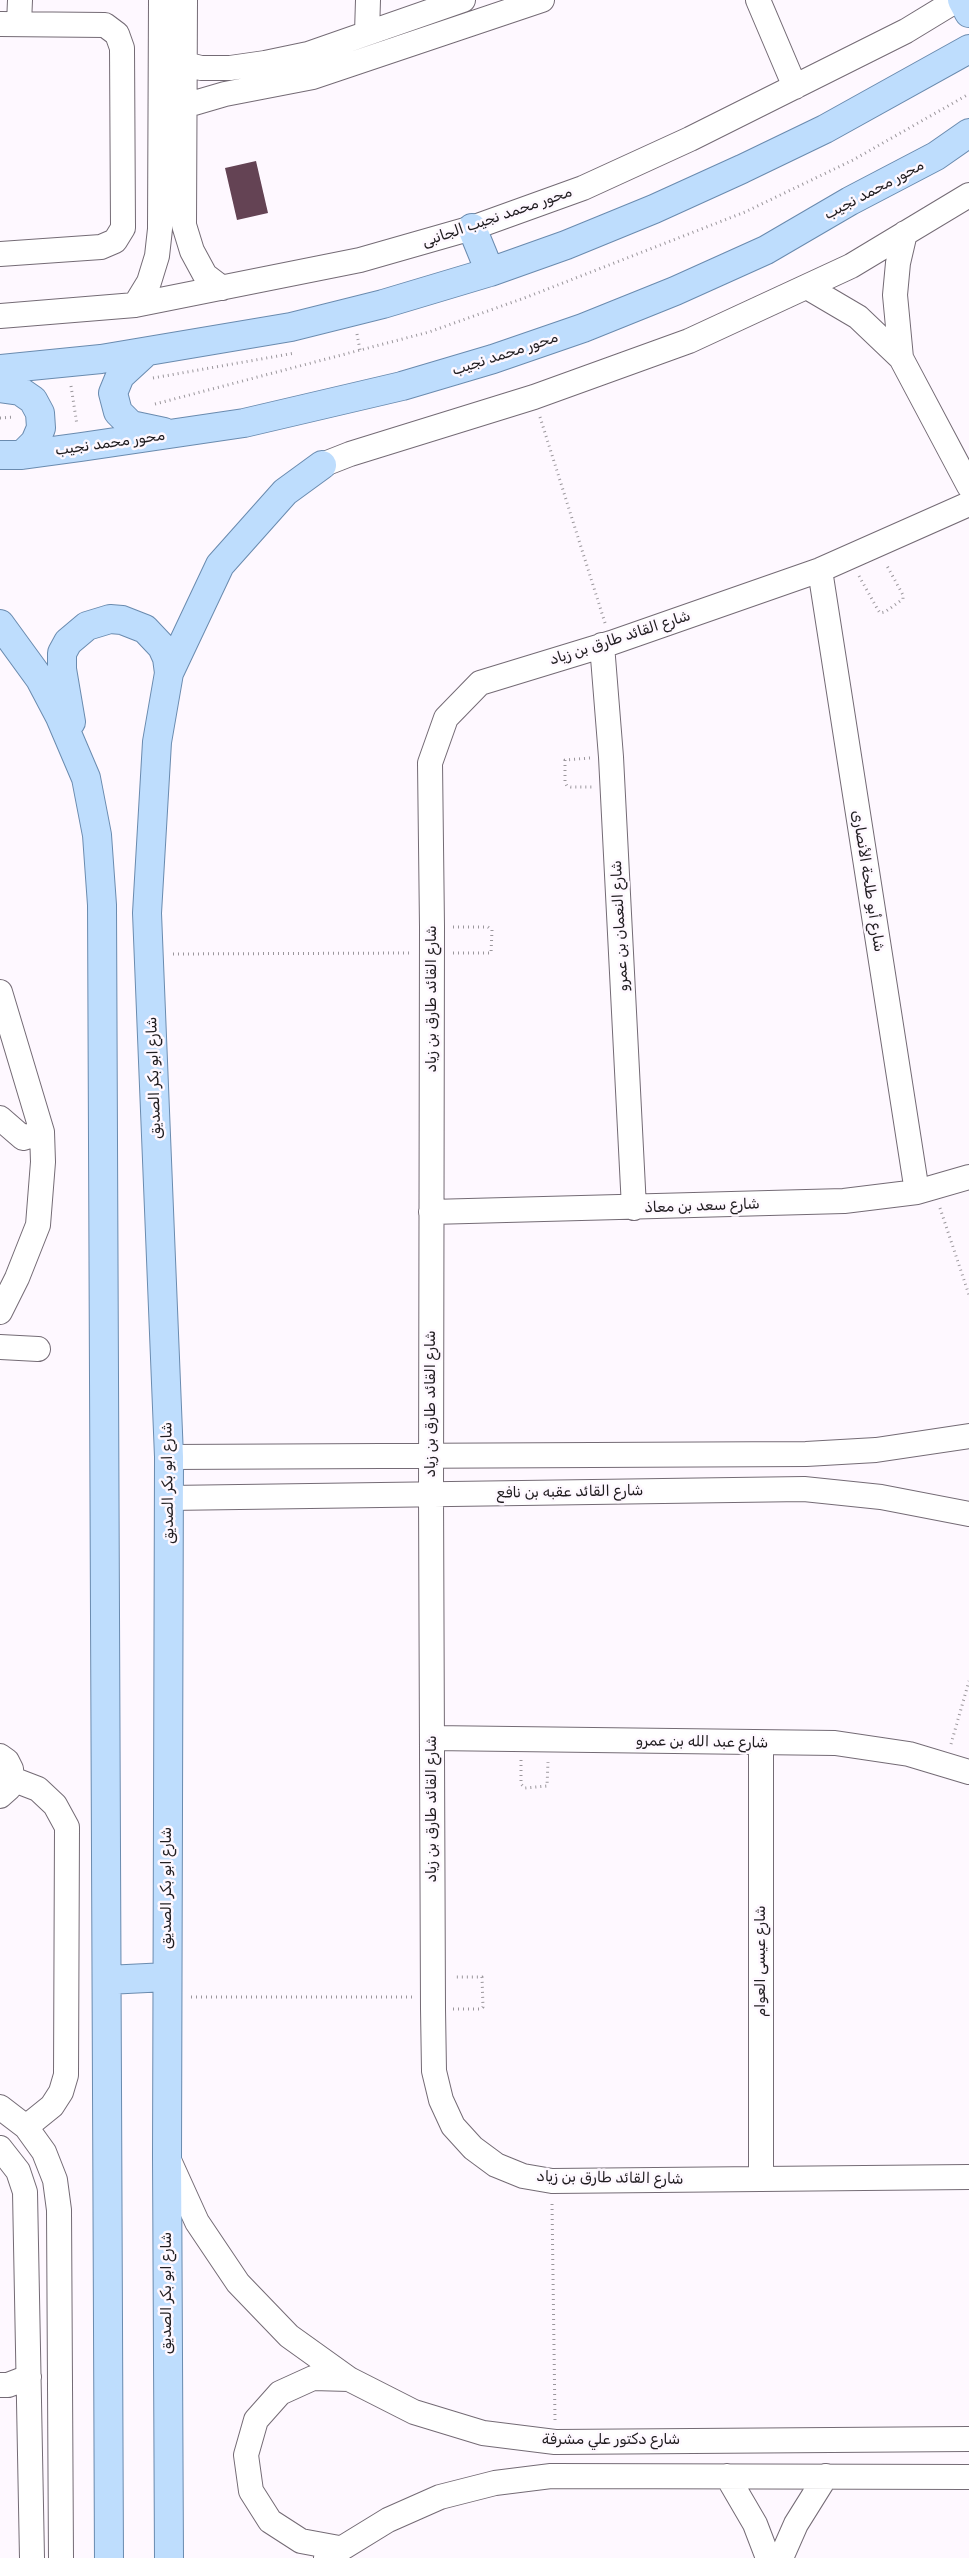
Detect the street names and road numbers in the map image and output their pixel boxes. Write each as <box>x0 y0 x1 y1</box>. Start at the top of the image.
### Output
street label: محور محمد نجيب <box>821 156 927 224</box>
street label: محور محمد نجيب الجانبى <box>420 183 574 251</box>
street label: محور محمد نجيب <box>450 328 560 380</box>
street label: محور محمد نجيب <box>54 426 166 460</box>
street label: شارع القائد طارق بن زياد <box>547 607 693 669</box>
street label: شارع أبو طلحة الأنصارى <box>848 809 888 953</box>
street label: شارع النعمان بن عمرو <box>608 860 632 992</box>
street label: شارع القائد طارق بن زياد <box>423 925 441 1073</box>
street label: شارع ابو بكر الصديق <box>143 1017 165 1139</box>
street label: شارع سعد بن معاذ <box>644 1195 760 1217</box>
street label: شارع القائد طارق بن زياد <box>422 1330 440 1478</box>
street label: شارع ابو بكر الصديق <box>158 1422 178 1544</box>
street label: شارع القائد عقبه بن نافع <box>496 1482 644 1502</box>
street label: شارع عبد الله بن عمرو <box>636 1732 768 1752</box>
street label: شارع القائد طارق بن زياد <box>423 1735 441 1883</box>
street label: شارع ابو بكر الصديق <box>158 1827 176 1949</box>
street label: شارع عيسى العوام <box>752 1905 770 2017</box>
street label: شارع القائد طارق بن زياد <box>536 2168 684 2188</box>
street label: شارع ابو بكر الصديق <box>158 2232 176 2354</box>
street label: شارع دكتور علي مشرفة <box>542 2431 680 2449</box>

